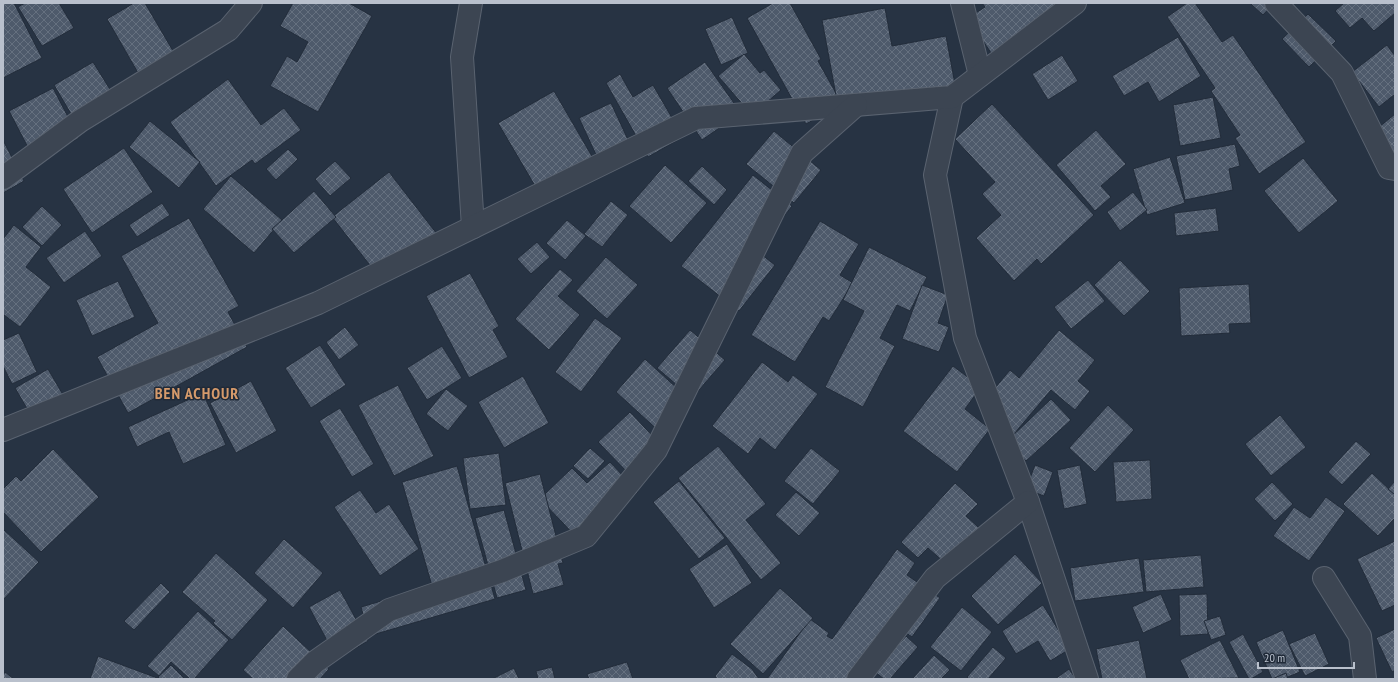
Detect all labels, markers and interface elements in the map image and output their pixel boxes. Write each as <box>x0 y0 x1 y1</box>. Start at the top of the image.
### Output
district label: BEN ACHOUR <box>155 383 239 403</box>
scale bar <box>1258 644 1354 670</box>
text: 20 m <box>1264 650 1285 665</box>

